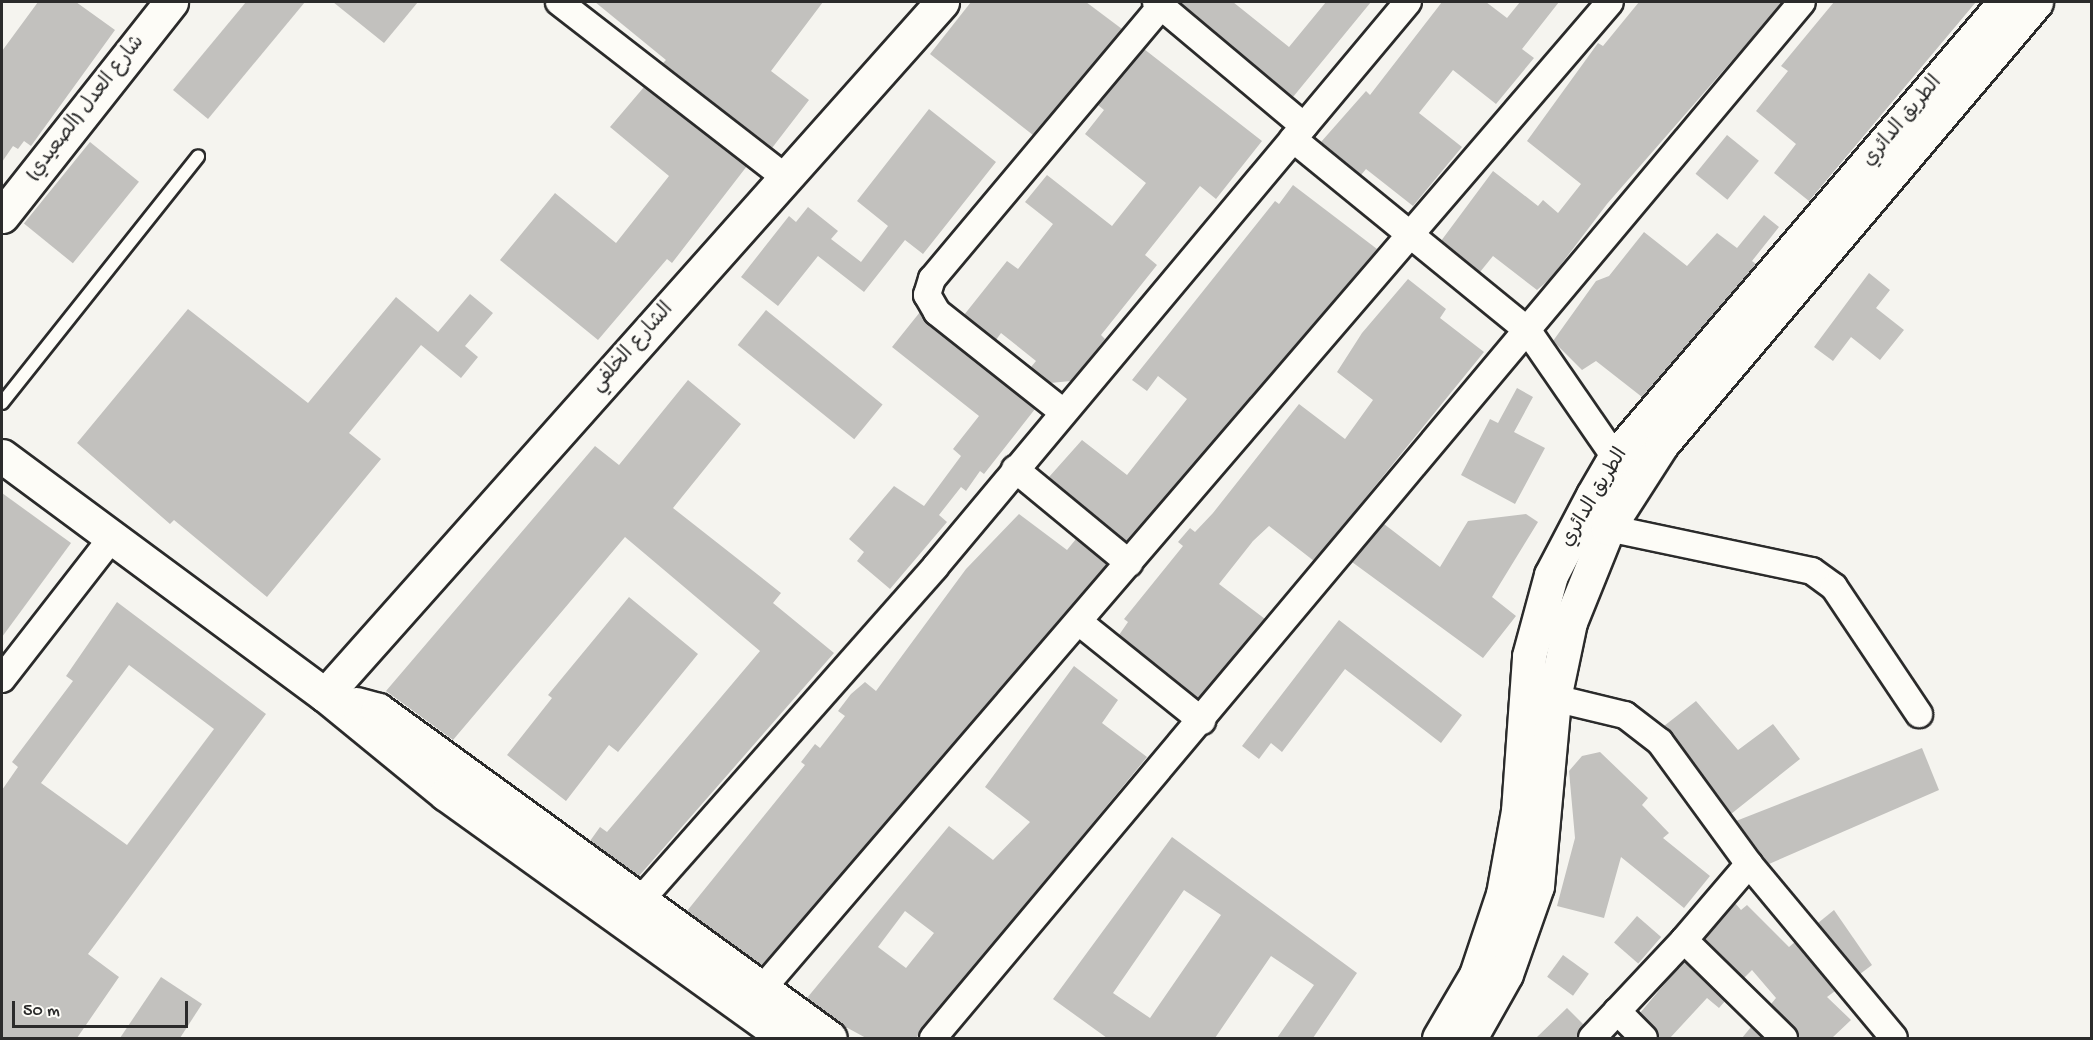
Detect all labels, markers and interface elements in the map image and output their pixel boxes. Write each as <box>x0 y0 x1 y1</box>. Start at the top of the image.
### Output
street label: شارع العدل (الصعيدي) <box>21 31 151 187</box>
street label: الطريق الدائري <box>1858 72 1948 172</box>
street label: الشارع الخلفي <box>587 298 679 398</box>
street label: الطريق الدائري <box>1556 444 1634 552</box>
scale bar <box>15 989 190 1027</box>
text: 50 m <box>23 1001 60 1022</box>

